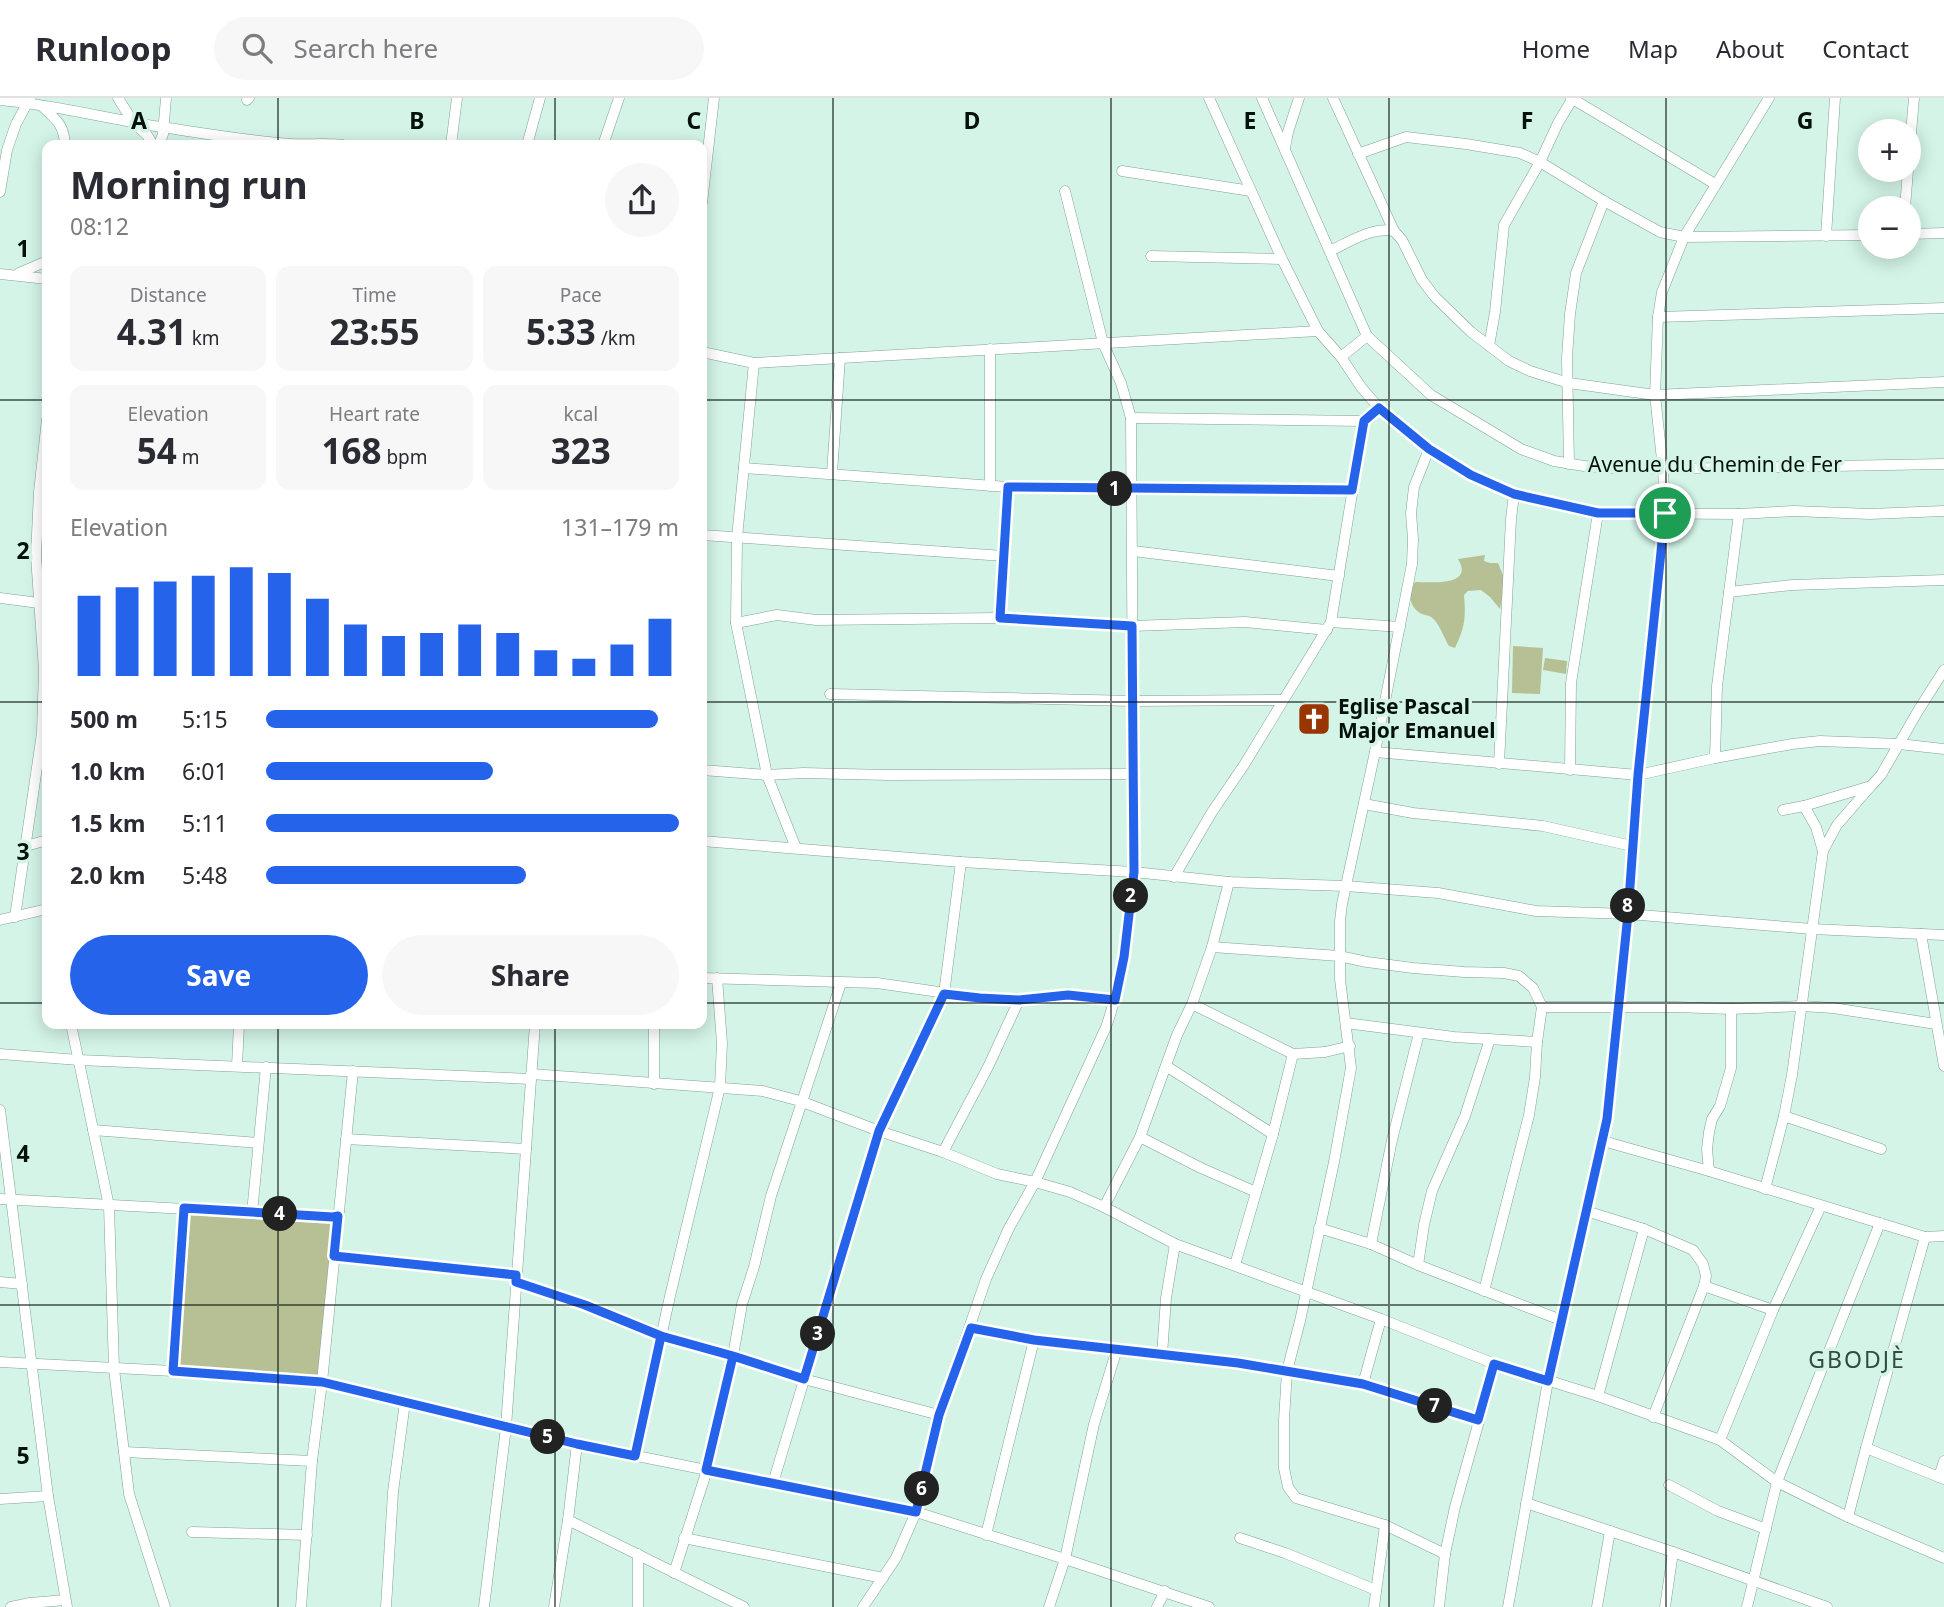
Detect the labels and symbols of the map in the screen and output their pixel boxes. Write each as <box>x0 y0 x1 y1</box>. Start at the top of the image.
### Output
text: A <box>131 104 147 136</box>
text: B <box>409 104 425 136</box>
text: C <box>687 104 702 136</box>
text: D <box>964 104 980 136</box>
text: E <box>1244 104 1256 136</box>
text: F <box>1521 104 1533 136</box>
text: G <box>1797 104 1813 136</box>
text: 1 <box>16 232 30 264</box>
street label: Avenue du Chemin de Fer <box>1588 450 1842 478</box>
pin: 1 <box>1098 472 1132 506</box>
pin <box>1635 483 1695 543</box>
text: 2 <box>16 534 30 566</box>
place label: Eglise Pascal Major Emanuel <box>1338 692 1496 744</box>
church icon: Eglise Pascal Major Emanuel <box>1295 700 1333 738</box>
text: 3 <box>16 835 30 867</box>
pin: 2 <box>1114 878 1148 914</box>
pin: 8 <box>1610 888 1646 924</box>
text: 4 <box>16 1137 30 1169</box>
pin: 4 <box>262 1196 298 1232</box>
pin: 3 <box>800 1316 836 1352</box>
district label: GBODJÈ <box>1808 1343 1906 1375</box>
pin: 7 <box>1418 1388 1452 1424</box>
pin: 5 <box>530 1420 566 1454</box>
text: 5 <box>16 1439 30 1471</box>
pin: 6 <box>904 1472 940 1506</box>

